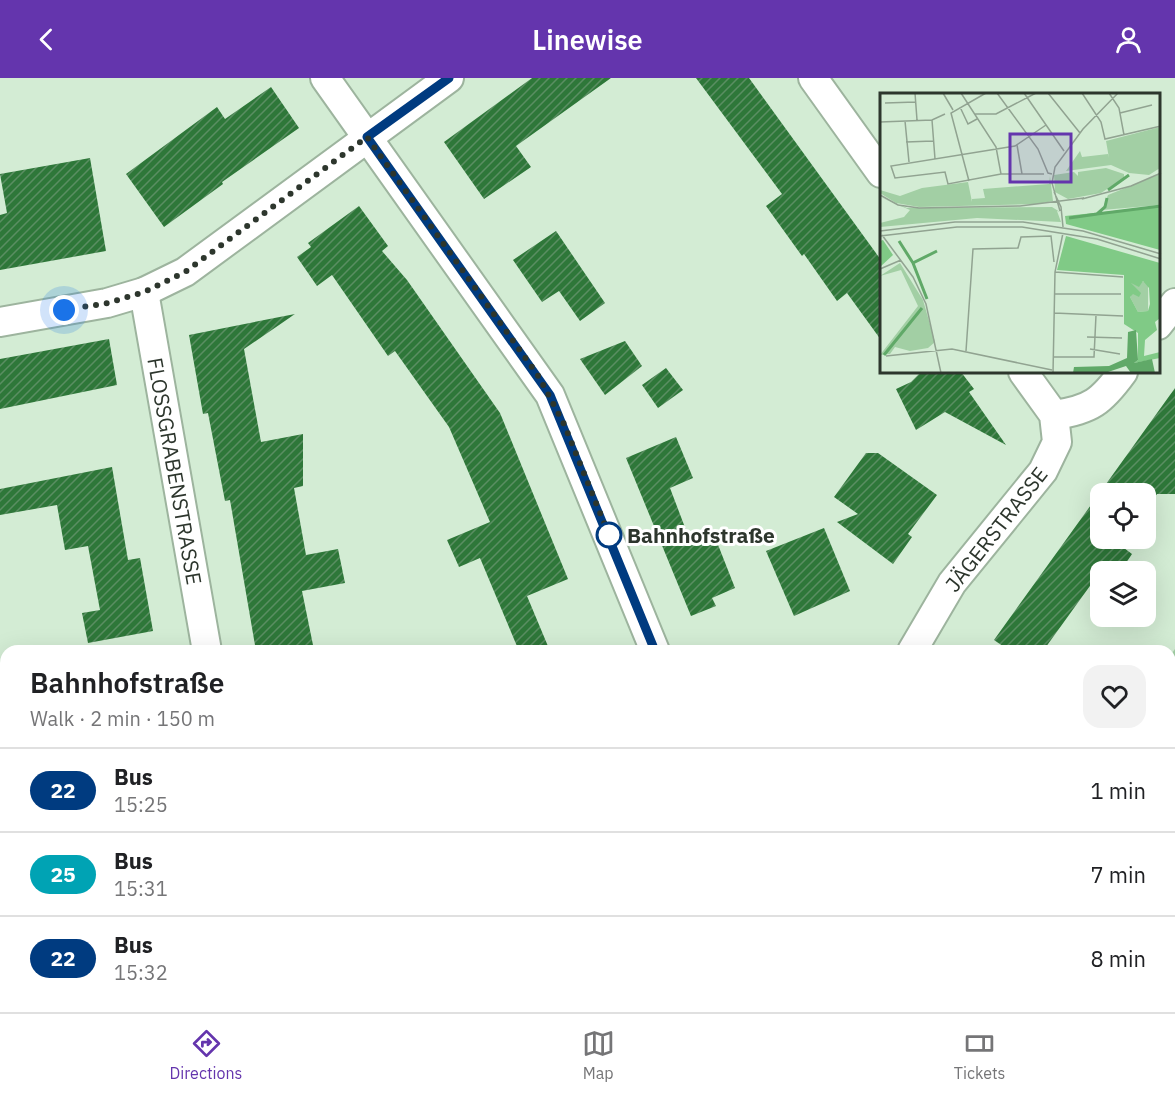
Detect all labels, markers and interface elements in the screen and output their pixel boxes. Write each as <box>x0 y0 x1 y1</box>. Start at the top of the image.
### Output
text: Linewise <box>532 22 643 57</box>
icon: back <box>30 23 63 56</box>
icon: person <box>1112 23 1145 56</box>
inset map <box>880 93 1160 374</box>
your location <box>49 295 79 325</box>
street label: FLOSSGRABENSTRASSE <box>141 355 209 587</box>
street label: JÄGERSTRASSE <box>938 461 1054 597</box>
map controls <box>1090 483 1156 627</box>
button: locate <box>1090 483 1156 549</box>
place label: Bahnhofstraße <box>627 521 775 549</box>
marker: Bahnhofstraße <box>596 522 622 548</box>
button: layers <box>1090 561 1156 627</box>
text: Bahnhofstraße <box>30 664 224 701</box>
button: heart <box>1083 665 1146 728</box>
text: Walk · 2 min · 150 m <box>30 705 215 732</box>
text: Bus <box>114 762 153 791</box>
text: 22 <box>50 776 76 804</box>
text: 1 min <box>1090 776 1146 805</box>
text: 15:25 <box>114 791 168 818</box>
text: Bus <box>114 846 153 875</box>
text: 25 <box>50 860 76 888</box>
text: 7 min <box>1090 860 1146 889</box>
text: 15:31 <box>114 875 168 902</box>
text: Bus <box>114 930 153 959</box>
text: 22 <box>50 944 76 972</box>
text: 8 min <box>1090 944 1146 973</box>
text: 15:32 <box>114 959 168 986</box>
tab: Directions <box>170 1027 242 1083</box>
tab: Map <box>582 1027 615 1083</box>
tab: Tickets <box>954 1027 1005 1083</box>

